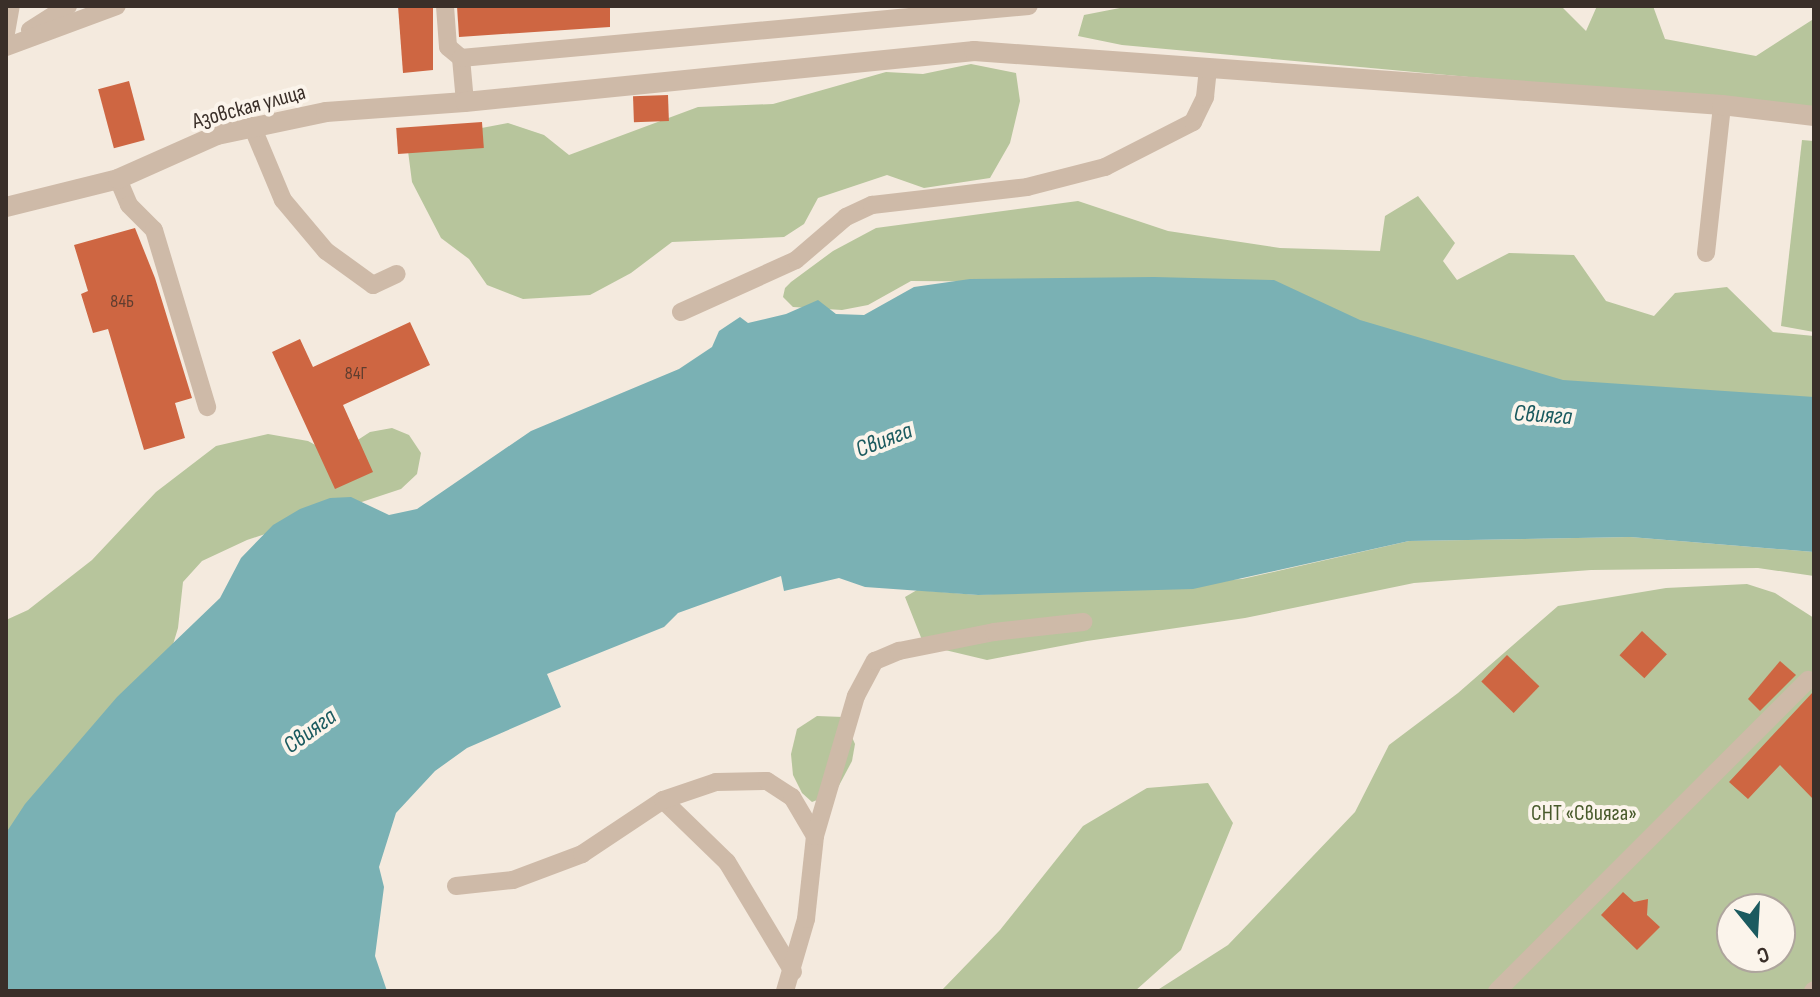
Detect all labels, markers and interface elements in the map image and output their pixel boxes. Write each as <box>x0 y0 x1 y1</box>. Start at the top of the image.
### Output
street label: Азовская улица <box>189 79 309 135</box>
house number: 84Б <box>110 291 134 313</box>
house number: 84Г <box>345 363 367 385</box>
water label: Свияга <box>1513 399 1573 431</box>
water label: Свияга <box>852 416 916 464</box>
water label: Свияга <box>278 702 342 760</box>
park label: СНТ «Свияга» <box>1531 801 1637 827</box>
north arrow <box>1716 893 1796 973</box>
text: С <box>1753 940 1773 969</box>

